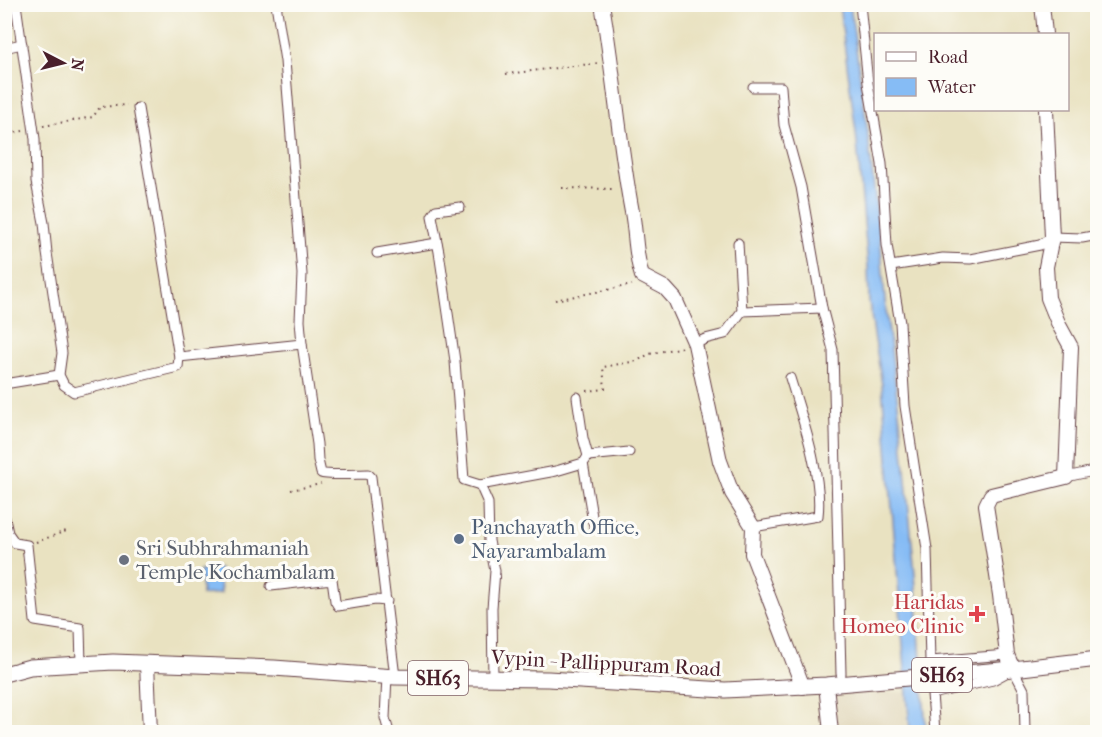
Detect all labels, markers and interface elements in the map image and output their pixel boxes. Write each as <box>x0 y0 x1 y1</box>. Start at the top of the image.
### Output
north arrow <box>33 33 93 93</box>
legend <box>874 33 1069 111</box>
text: Road <box>928 47 968 68</box>
text: N <box>67 58 88 73</box>
text: Water <box>927 77 976 98</box>
place label: Panchayath Office, Nayarambalam <box>471 515 639 563</box>
marker: Panchayath Office, Nayarambalam <box>452 532 466 546</box>
place label: Sri Subhrahmaniah Temple Kochambalam <box>136 536 336 584</box>
marker: Sri Subhrahmaniah Temple Kochambalam <box>117 553 131 567</box>
place label: Haridas Homeo Clinic <box>841 590 964 638</box>
marker: Haridas Homeo Clinic <box>968 605 986 623</box>
street label: Vypin - Pallippuram Road <box>489 645 722 681</box>
road number: SH63 <box>912 658 972 692</box>
road number: SH63 <box>408 661 468 695</box>

